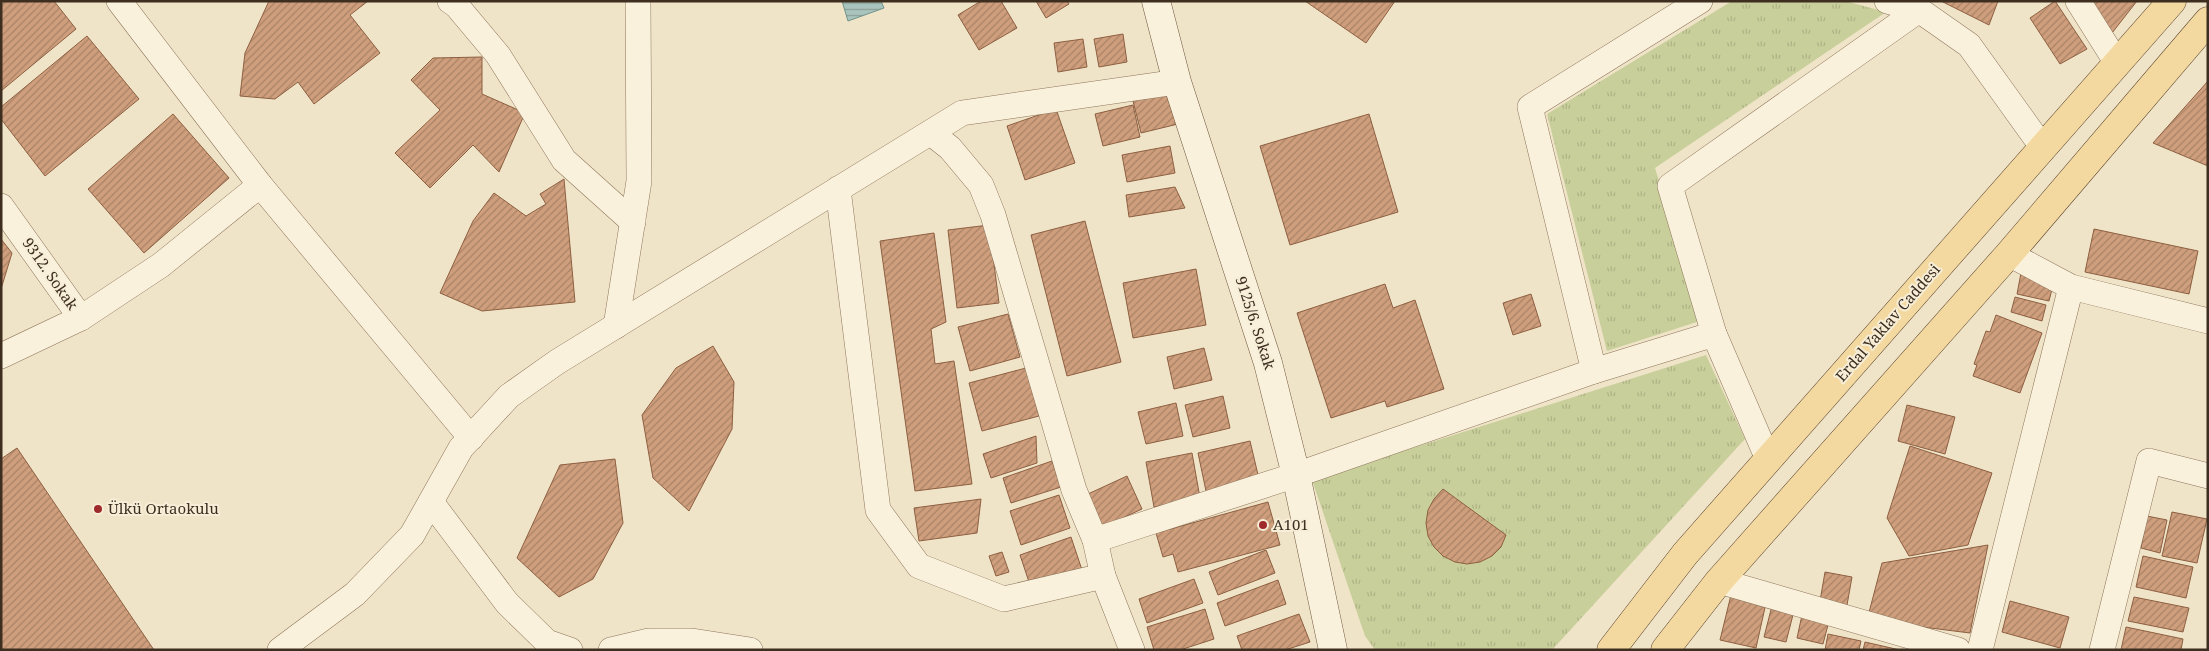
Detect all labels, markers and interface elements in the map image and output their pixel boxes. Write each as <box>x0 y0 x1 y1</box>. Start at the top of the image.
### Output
street label: 9312. Sokak <box>19 233 83 314</box>
street label: Erdal Yaklav Caddesi <box>1831 259 1944 385</box>
street label: 9125/6. Sokak <box>1231 274 1280 372</box>
place label: Ülkü Ortaokulu <box>108 498 219 518</box>
marker: Ülkü Ortaokulu <box>92 503 104 515</box>
place label: A101 <box>1273 514 1309 534</box>
marker: A101 <box>1257 519 1269 531</box>

